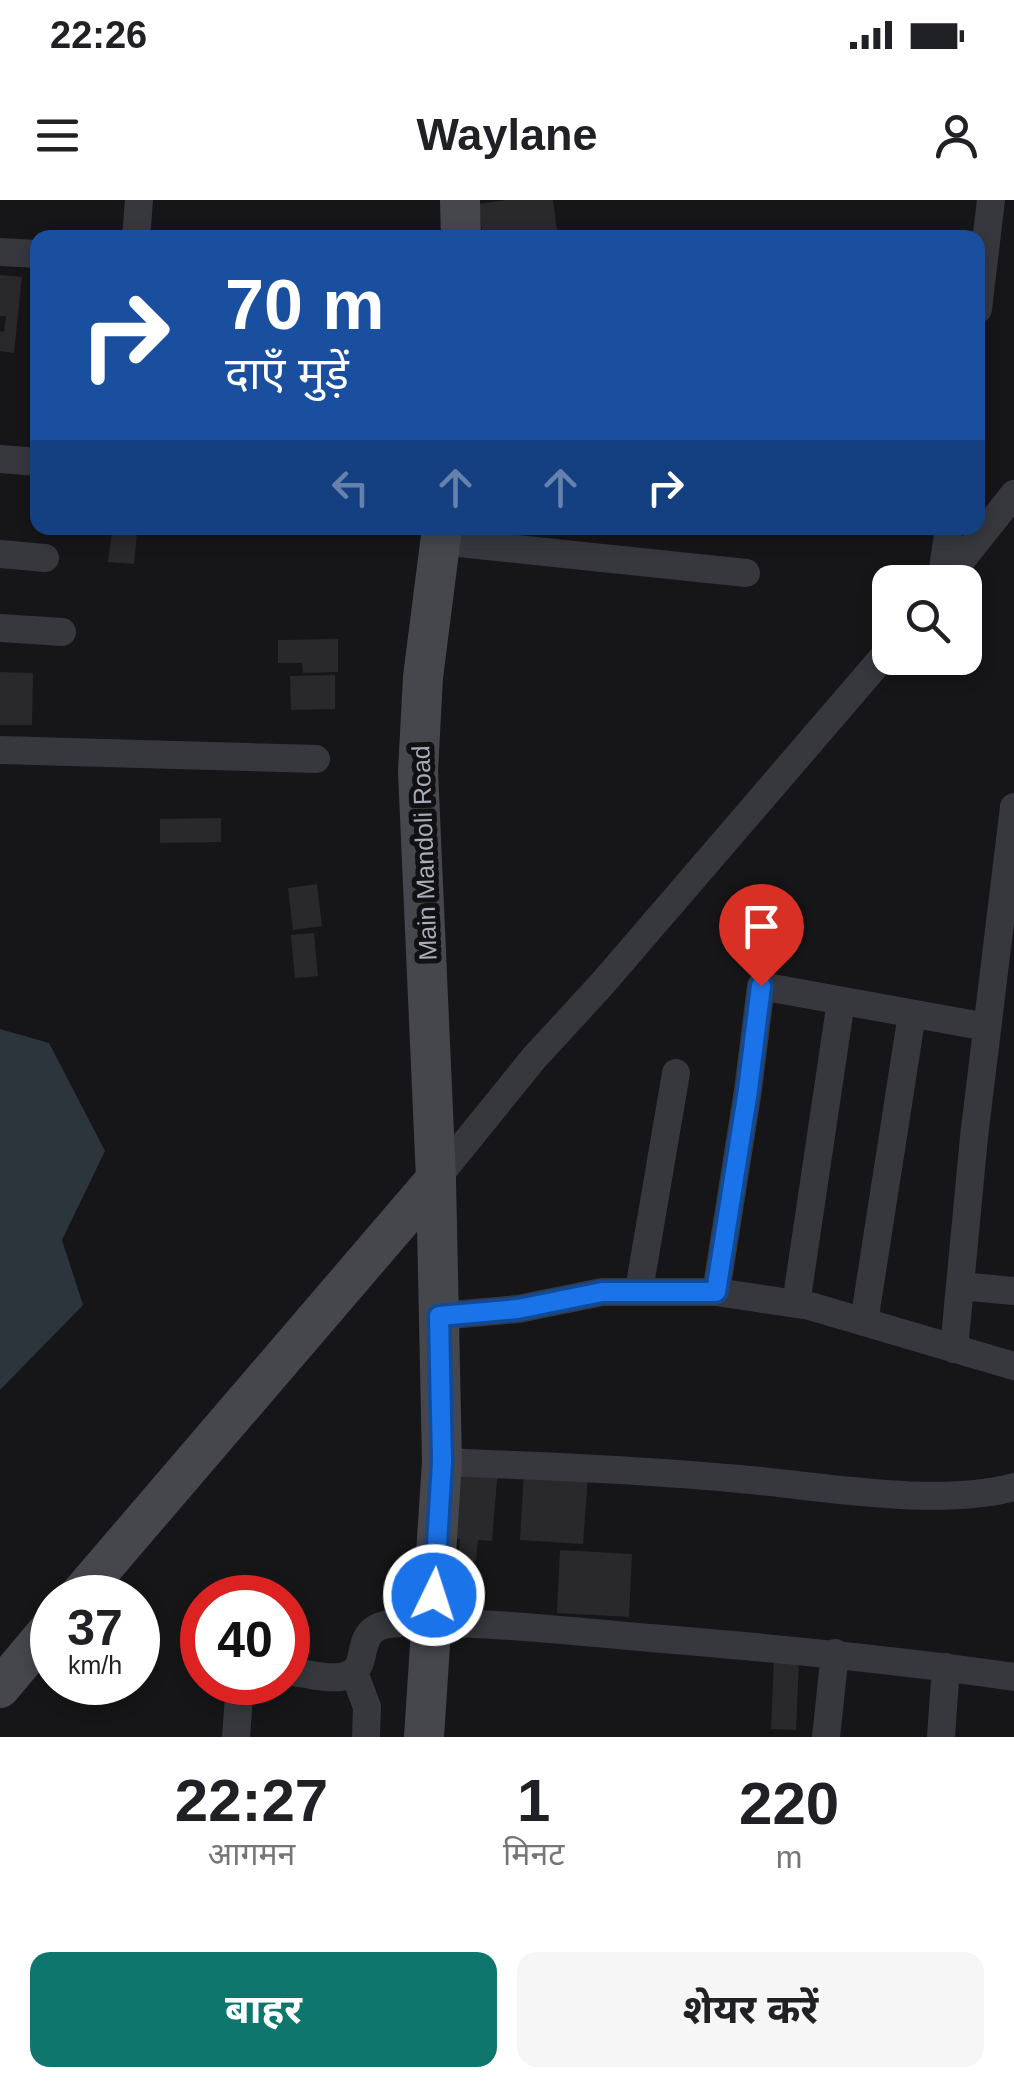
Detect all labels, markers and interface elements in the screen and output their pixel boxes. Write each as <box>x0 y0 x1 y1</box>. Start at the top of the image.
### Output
text: 22:26 <box>50 14 147 56</box>
icon: menu <box>30 108 85 163</box>
icon: person <box>929 108 984 163</box>
text: Waylane <box>417 109 597 160</box>
text: 70 m <box>225 266 385 344</box>
icon: right <box>60 270 190 400</box>
text: दाएँ मुड़ें <box>225 348 349 399</box>
icon: left <box>323 460 378 515</box>
icon: ahead <box>428 460 483 515</box>
icon: ahead <box>533 460 588 515</box>
icon: right <box>638 460 693 515</box>
map controls <box>872 565 982 675</box>
button: search <box>872 565 982 675</box>
street label: Main Mandoli Road <box>406 745 442 961</box>
pin <box>719 884 804 987</box>
icon: arrive <box>734 899 789 954</box>
position arrow <box>382 1543 486 1647</box>
speed limit sign: 40 <box>180 1575 310 1705</box>
text: 37 <box>67 1600 123 1656</box>
text: km/h <box>68 1651 122 1679</box>
text: 22:27 <box>175 1767 328 1834</box>
text: 1 <box>517 1767 550 1834</box>
text: 220 <box>739 1770 839 1837</box>
text: आगमन <box>208 1836 295 1872</box>
text: मिनट <box>503 1836 564 1872</box>
text: m <box>776 1839 802 1875</box>
button: बाहर <box>30 1952 497 2067</box>
button: शेयर करें <box>517 1952 984 2067</box>

